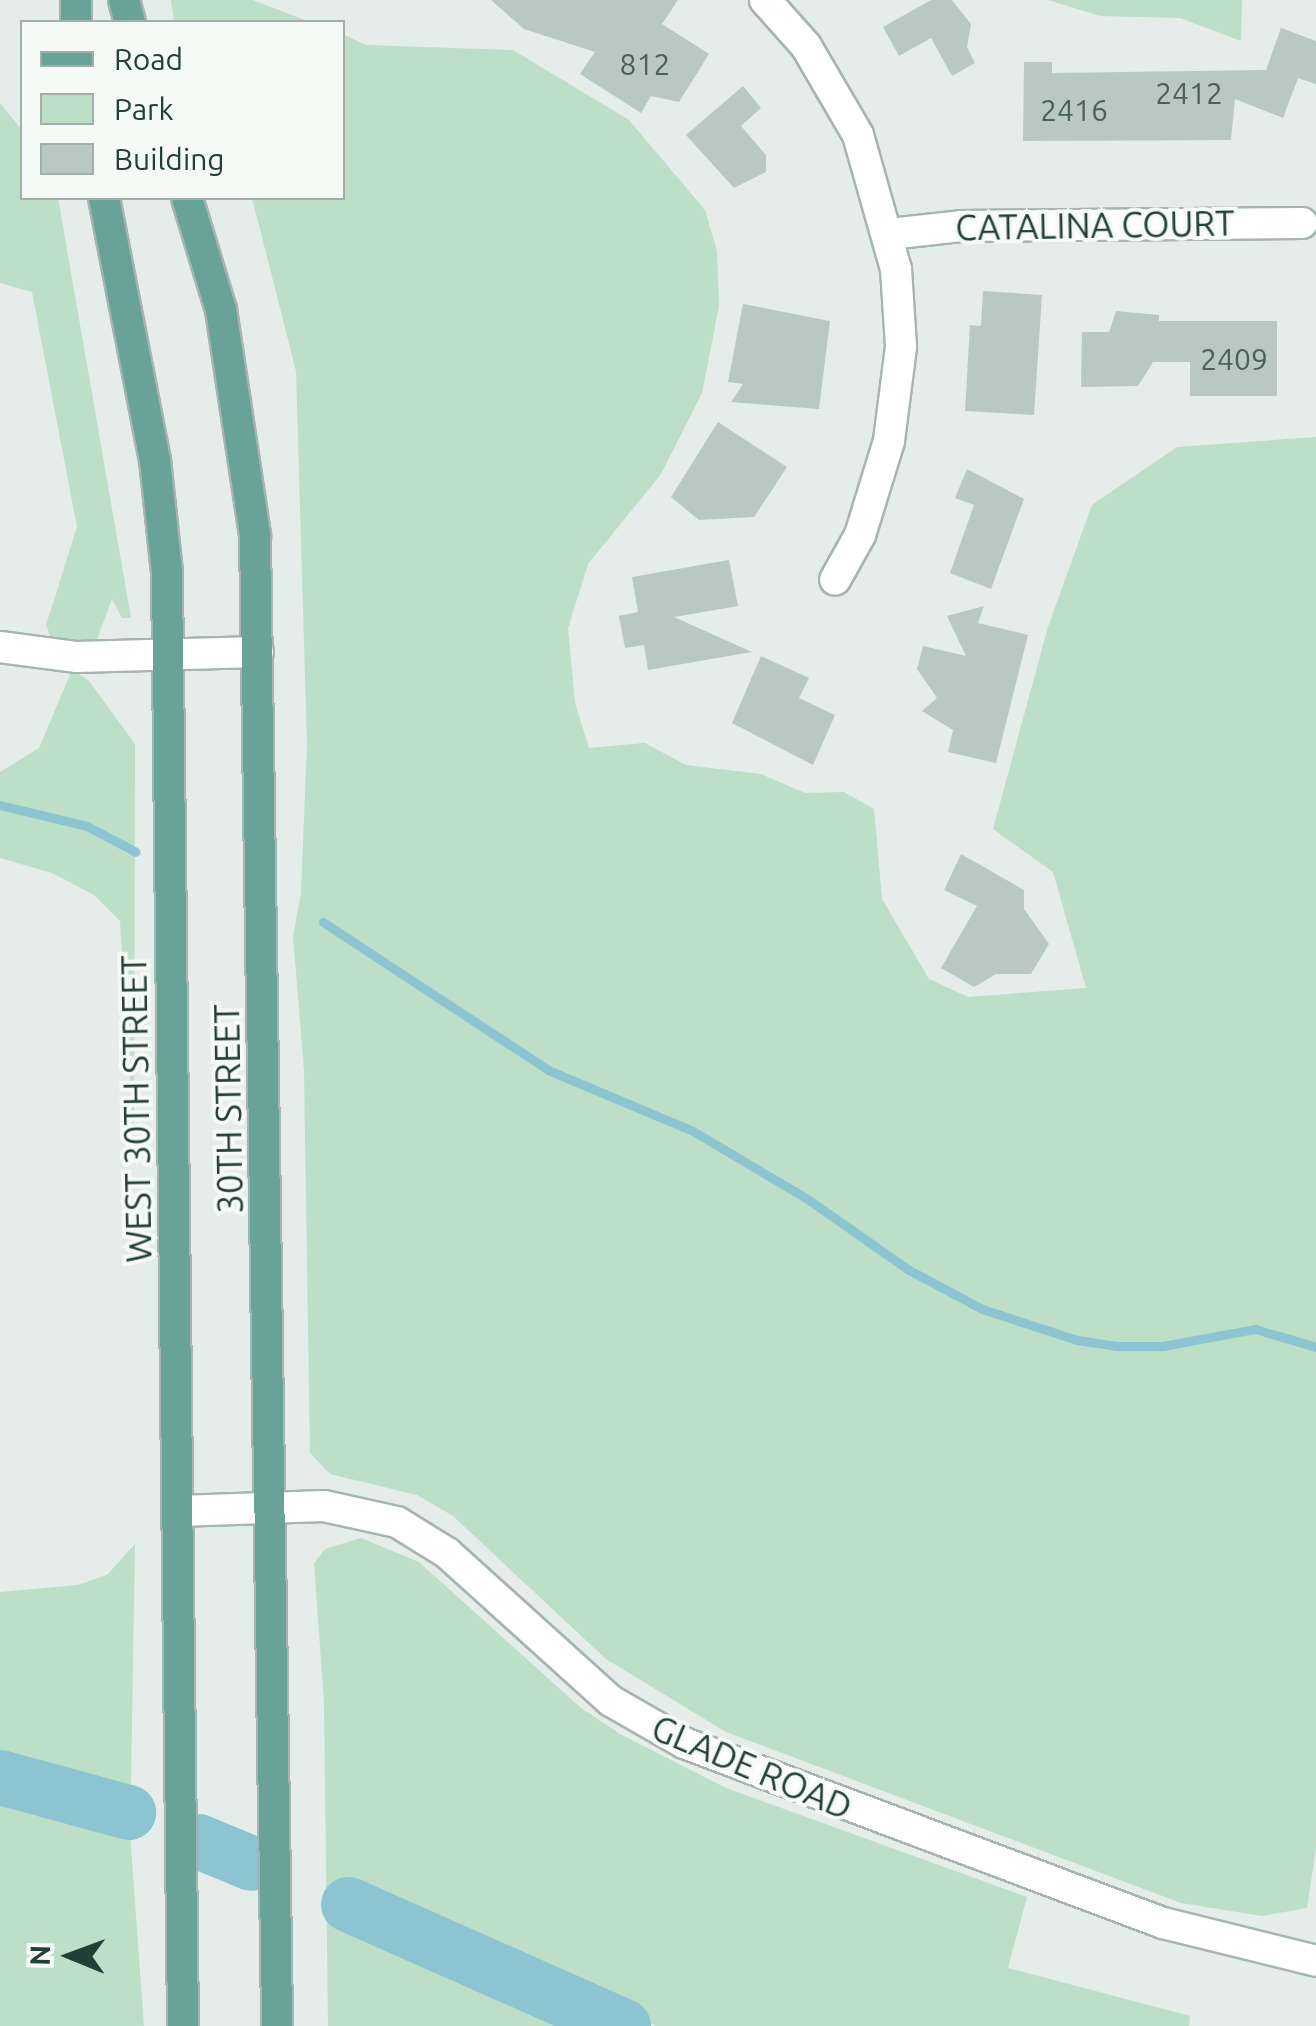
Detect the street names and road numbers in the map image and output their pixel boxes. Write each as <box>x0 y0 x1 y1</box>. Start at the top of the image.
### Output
street label: CATALINA COURT <box>955 202 1235 248</box>
street label: WEST 30TH STREET <box>112 955 160 1263</box>
street label: 30TH STREET <box>205 1004 251 1214</box>
street label: GLADE ROAD <box>646 1706 858 1828</box>

